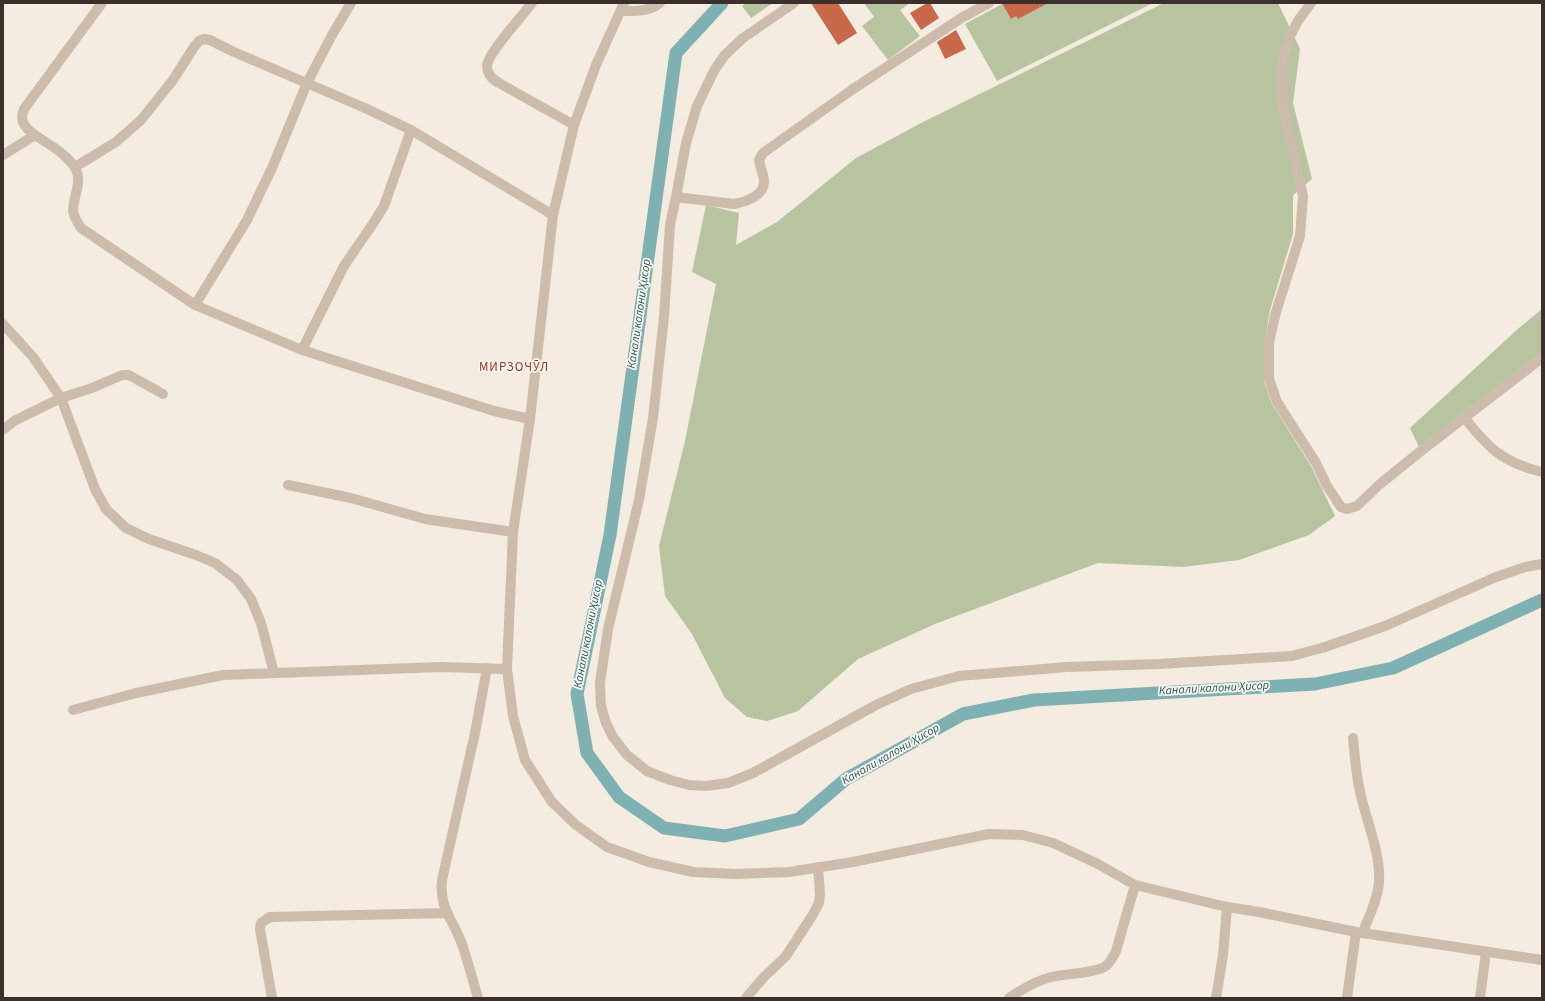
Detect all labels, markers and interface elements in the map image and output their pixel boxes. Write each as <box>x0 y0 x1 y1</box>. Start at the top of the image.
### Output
water label: Канали калони Ҳисор <box>625 258 655 370</box>
district label: МИРЗОЧӮЛ <box>479 360 549 376</box>
water label: Канали калони Ҳисор <box>571 578 607 690</box>
water label: Канали калони Ҳисор <box>1159 679 1269 699</box>
water label: Канали калони Ҳисор <box>840 721 942 789</box>

